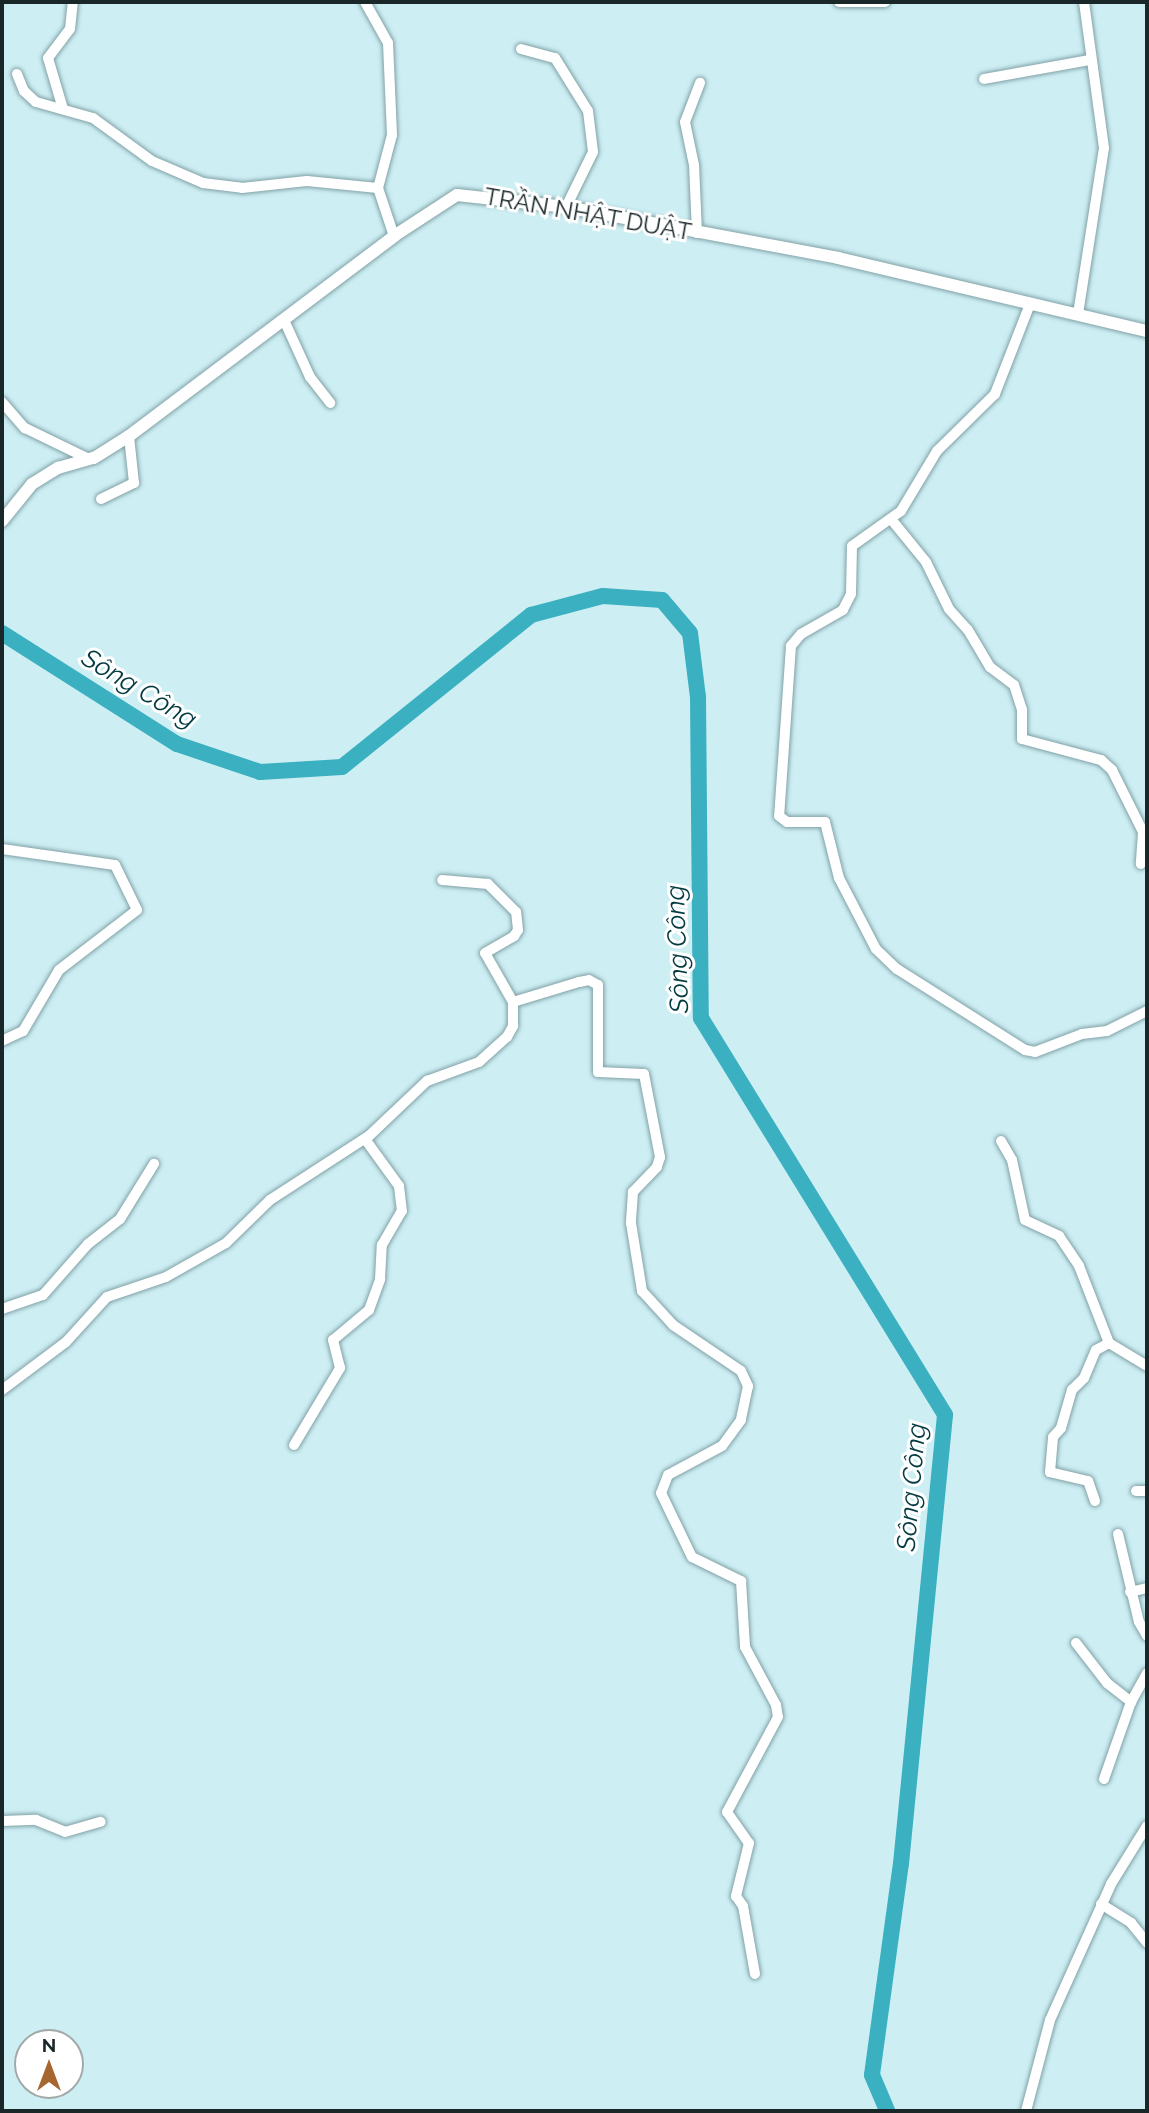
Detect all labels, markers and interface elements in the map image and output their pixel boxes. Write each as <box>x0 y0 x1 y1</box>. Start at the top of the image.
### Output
street label: TRẦN NHẬT DUẬT <box>482 182 694 246</box>
water label: Sông Công <box>76 643 202 735</box>
water label: Sông Công <box>660 884 696 1014</box>
water label: Sông Công <box>891 1422 933 1552</box>
north arrow <box>14 2029 84 2099</box>
text: N <box>42 2034 56 2056</box>

